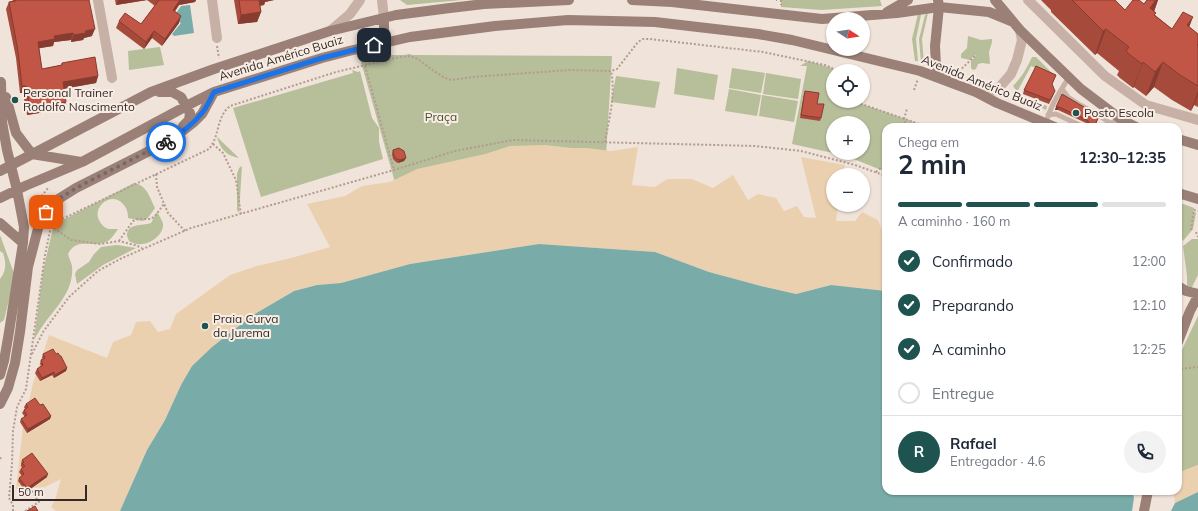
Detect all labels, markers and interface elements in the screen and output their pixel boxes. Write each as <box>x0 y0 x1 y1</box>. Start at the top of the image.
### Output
north arrow <box>826 12 870 56</box>
map controls <box>826 12 870 212</box>
pin <box>357 28 391 62</box>
street label: Avenida Américo Buaiz <box>217 31 345 84</box>
icon: home <box>363 34 385 56</box>
street label: Avenida Américo Buaiz <box>920 51 1045 114</box>
button: locate <box>826 64 870 108</box>
place label: Personal Trainer Rodolfo Nascimento <box>23 85 135 114</box>
marker: Personal Trainer Rodolfo Nascimento <box>10 95 20 105</box>
place label: Posto Escola <box>1084 105 1154 120</box>
marker: Posto Escola <box>1071 108 1081 118</box>
park label: Praça <box>425 109 457 124</box>
button: + <box>826 116 870 160</box>
courier <box>146 122 186 162</box>
icon: bike <box>155 131 177 153</box>
text: Chega em <box>898 134 959 150</box>
text: 2 min <box>898 148 967 181</box>
text: 12:30–12:35 <box>1079 148 1166 167</box>
button: − <box>826 168 870 212</box>
pin <box>29 195 63 229</box>
icon: bag <box>35 201 57 223</box>
text: A caminho · 160 m <box>898 213 1010 229</box>
icon: check <box>898 250 920 272</box>
text: Confirmado <box>932 252 1013 271</box>
text: 12:00 <box>1132 253 1166 269</box>
icon: check <box>898 294 920 316</box>
text: Preparando <box>932 296 1014 315</box>
text: 12:10 <box>1132 297 1166 313</box>
place label: Praia Curva da Jurema <box>213 311 279 340</box>
marker: Praia Curva da Jurema <box>200 321 210 331</box>
icon: check <box>898 338 920 360</box>
text: A caminho <box>932 340 1006 359</box>
text: 12:25 <box>1132 341 1166 357</box>
text: Entregue <box>932 384 994 403</box>
button: phone <box>1124 431 1166 473</box>
text: Rafael <box>950 434 997 453</box>
text: R <box>914 442 924 461</box>
text: Entregador · 4.6 <box>950 453 1045 469</box>
scale bar <box>12 483 87 502</box>
text: 50 m <box>18 485 44 499</box>

